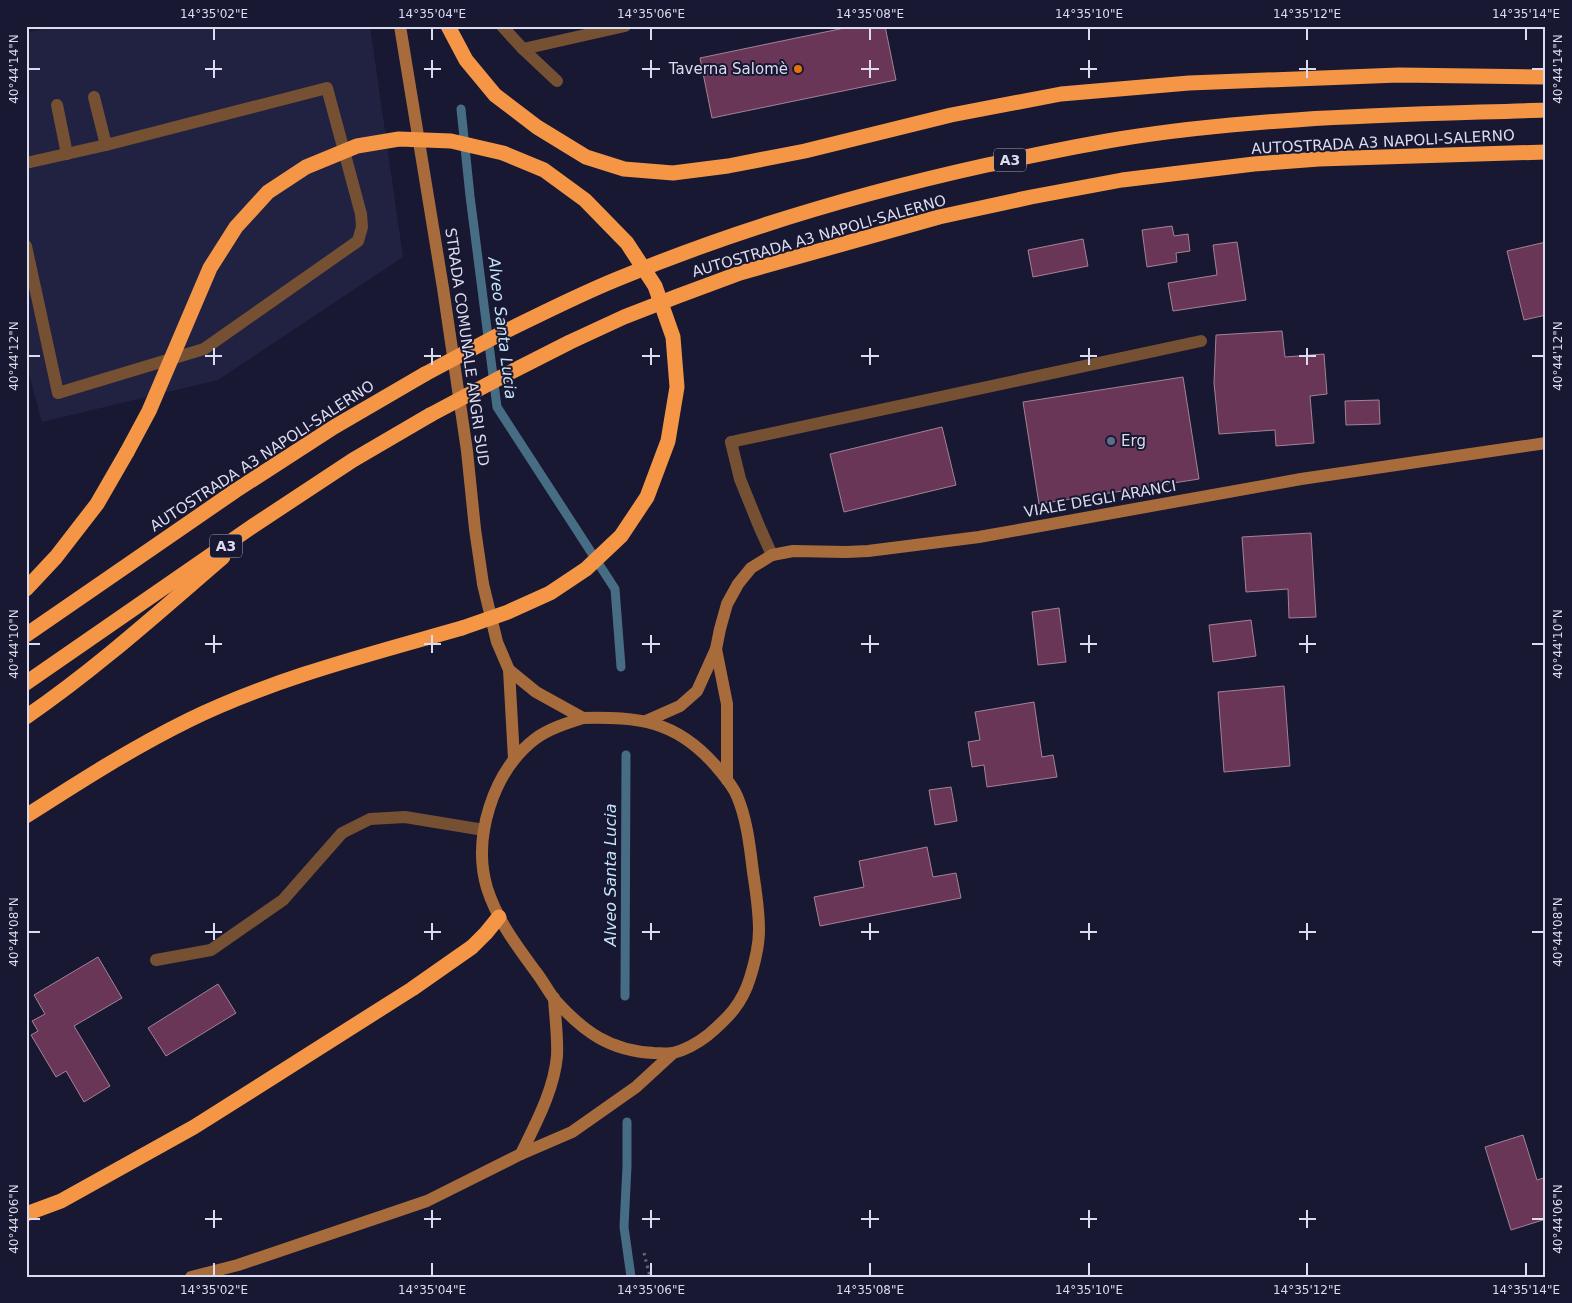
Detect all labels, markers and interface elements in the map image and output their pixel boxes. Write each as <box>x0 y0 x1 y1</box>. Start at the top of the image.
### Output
text: 14°35'02"E <box>180 7 248 21</box>
text: 14°35'04"E <box>398 7 466 21</box>
text: 14°35'06"E <box>617 7 685 21</box>
text: 14°35'08"E <box>836 7 904 21</box>
text: 14°35'10"E <box>1055 7 1123 21</box>
text: 14°35'12"E <box>1273 7 1341 21</box>
text: 14°35'14"E <box>1492 7 1560 21</box>
text: 40°44'14"N <box>7 34 21 104</box>
text: 40°44'14"N <box>1551 34 1565 104</box>
place label: Taverna Salomè <box>668 60 788 78</box>
marker: Taverna Salomè <box>792 63 804 75</box>
street label: AUTOSTRADA A3 NAPOLI-SALERNO <box>1251 126 1515 158</box>
road number: A3 <box>994 148 1026 172</box>
street label: AUTOSTRADA A3 NAPOLI-SALERNO <box>690 191 948 281</box>
street label: STRADA COMUNALE ANGRI SUD <box>441 227 493 467</box>
water label: Alveo Santa Lucia <box>484 255 521 400</box>
text: 40°44'12"N <box>7 321 21 391</box>
text: 40°44'12"N <box>1551 321 1565 391</box>
street label: AUTOSTRADA A3 NAPOLI-SALERNO <box>147 377 377 535</box>
place label: Erg <box>1121 432 1146 450</box>
marker: Erg <box>1105 435 1117 447</box>
street label: VIALE DEGLI ARANCI <box>1022 477 1178 521</box>
road number: A3 <box>210 534 242 558</box>
text: 40°44'10"N <box>7 609 21 679</box>
text: 40°44'10"N <box>1551 609 1565 679</box>
water label: Alveo Santa Lucia <box>601 804 620 947</box>
text: 40°44'08"N <box>7 897 21 967</box>
text: 40°44'08"N <box>1551 897 1565 967</box>
text: 40°44'06"N <box>7 1184 21 1254</box>
text: 40°44'06"N <box>1551 1184 1565 1254</box>
text: 14°35'02"E <box>180 1283 248 1297</box>
text: 14°35'04"E <box>398 1283 466 1297</box>
text: 14°35'06"E <box>617 1283 685 1297</box>
text: 14°35'08"E <box>836 1283 904 1297</box>
text: 14°35'10"E <box>1055 1283 1123 1297</box>
text: 14°35'12"E <box>1273 1283 1341 1297</box>
text: 14°35'14"E <box>1492 1283 1560 1297</box>

